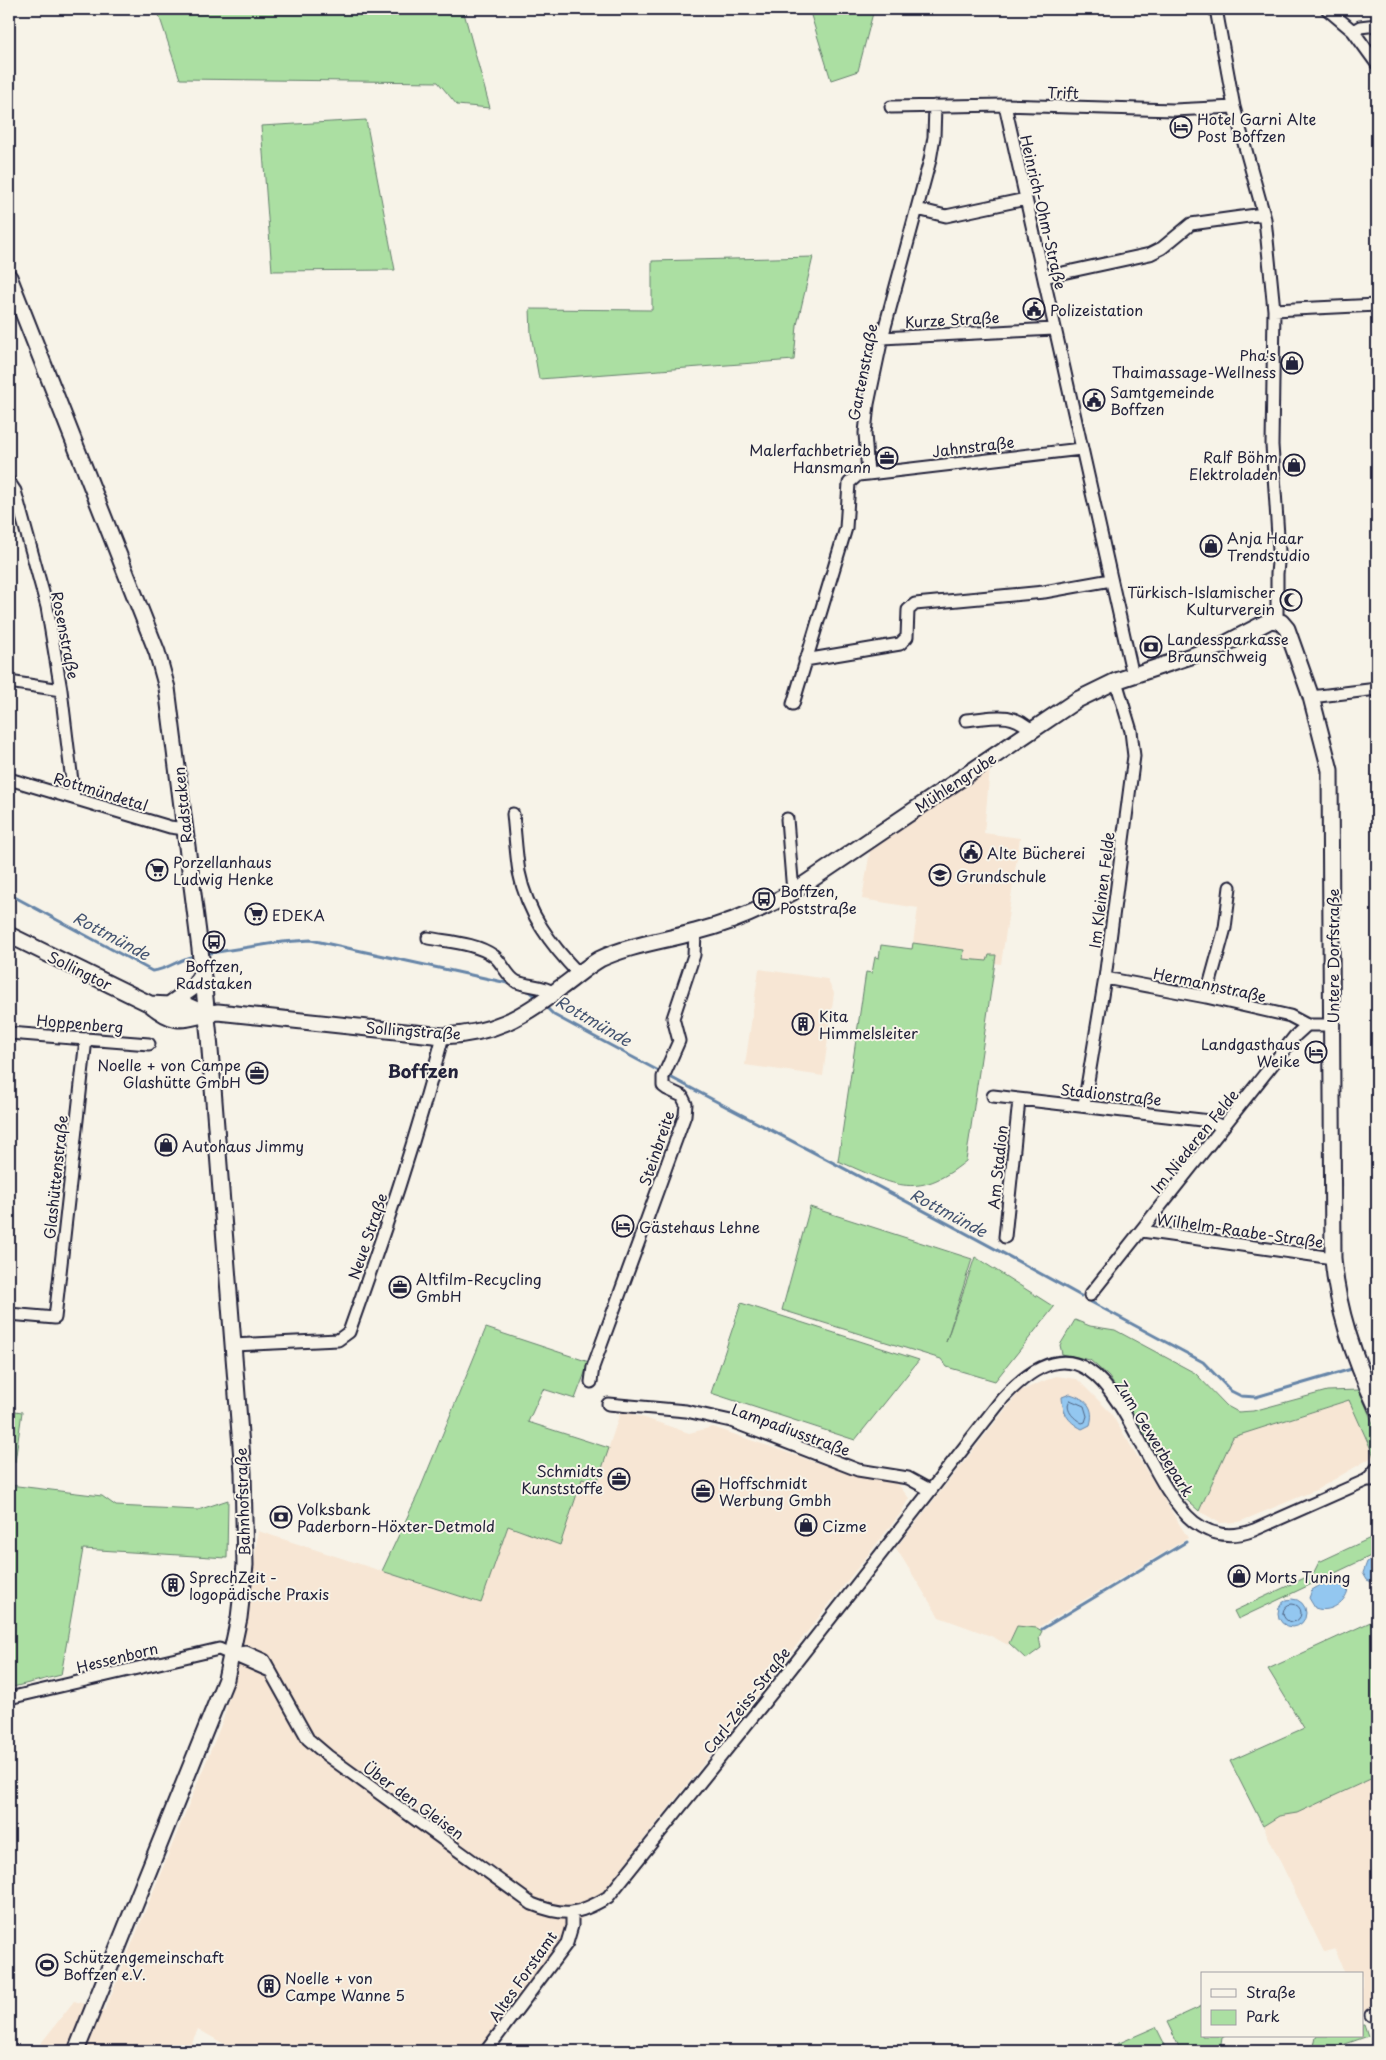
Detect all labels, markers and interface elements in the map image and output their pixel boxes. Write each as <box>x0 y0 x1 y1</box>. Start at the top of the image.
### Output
street label: Trift <box>1047 80 1079 104</box>
place label: Hotel Garni Alte Post Boffzen <box>1197 107 1317 147</box>
hotel icon: Hotel Garni Alte Post Boffzen <box>1169 115 1193 139</box>
street label: Heinrich-Ohm-Straße <box>1015 132 1073 292</box>
public building icon: Polizeistation <box>1022 297 1046 321</box>
place label: Polizeistation <box>1050 298 1143 321</box>
street label: Kurze Straße <box>904 305 1000 333</box>
street label: Gartenstraße <box>841 321 883 423</box>
place label: Pha's Thaimassage-Wellness <box>1112 343 1276 383</box>
shop icon: Pha's Thaimassage-Wellness <box>1280 351 1304 375</box>
place label: Samtgemeinde Boffzen <box>1110 380 1215 420</box>
public building icon: Samtgemeinde Boffzen <box>1082 388 1106 412</box>
street label: Jahnstraße <box>931 430 1015 462</box>
place label: Malerfachbetrieb Hansmann <box>749 438 871 478</box>
place label: Ralf Böhm Elektroladen <box>1189 445 1278 485</box>
office icon: Malerfachbetrieb Hansmann <box>875 446 899 470</box>
shop icon: Ralf Böhm Elektroladen <box>1282 453 1306 477</box>
place label: Anja Haar Trendstudio <box>1227 526 1310 566</box>
shop icon: Anja Haar Trendstudio <box>1199 534 1223 558</box>
place label: Türkisch-Islamischer Kulturverein <box>1127 580 1275 620</box>
mosque icon: Türkisch-Islamischer Kulturverein <box>1279 588 1303 612</box>
street label: Rosenstraße <box>46 589 86 681</box>
place label: Landessparkasse Braunschweig <box>1167 627 1289 667</box>
bank icon: Landessparkasse Braunschweig <box>1139 635 1163 659</box>
street label: Mühlengrube <box>910 746 1000 818</box>
street label: Rottmündetal <box>51 766 151 816</box>
street label: Radstaken <box>167 766 197 844</box>
street label: Im Kleinen Felde <box>1082 830 1120 950</box>
public building icon: Alte Bücherei <box>959 840 983 864</box>
place label: Alte Bücherei <box>987 841 1085 864</box>
place label: Porzellanhaus Ludwig Henke <box>173 850 274 890</box>
supermarket icon: Porzellanhaus Ludwig Henke <box>145 858 169 882</box>
school or university icon: Grundschule <box>928 863 952 887</box>
place label: Grundschule <box>956 864 1047 887</box>
place label: Boffzen, Poststraße <box>780 879 857 919</box>
bus stop icon: Boffzen, Poststraße <box>752 887 776 911</box>
street label: Untere Dorfstraße <box>1321 889 1344 1023</box>
supermarket icon: EDEKA <box>244 902 268 926</box>
place label: EDEKA <box>272 903 325 926</box>
water label: Rottmünde <box>69 905 156 966</box>
bus stop icon: Boffzen, Radstaken <box>202 930 226 954</box>
street label: Sollingtor <box>44 945 116 995</box>
place label: Boffzen, Radstaken <box>176 954 252 994</box>
street label: Hermannstraße <box>1151 961 1269 1007</box>
water label: Rottmünde <box>552 989 637 1052</box>
place label: Kita Himmelsleiter <box>819 1004 918 1044</box>
street label: Hoppenberg <box>36 1008 124 1038</box>
building icon: Kita Himmelsleiter <box>791 1012 815 1036</box>
street label: Sollingstraße <box>364 1015 462 1045</box>
place label: Landgasthaus Weike <box>1201 1032 1300 1072</box>
hotel icon: Landgasthaus Weike <box>1304 1040 1328 1064</box>
place label: Noelle + von Campe Glashütte GmbH <box>97 1053 241 1093</box>
district label: Boffzen <box>387 1057 459 1084</box>
office icon: Noelle + von Campe Glashütte GmbH <box>245 1061 269 1085</box>
street label: Stadionstraße <box>1059 1077 1163 1111</box>
street label: Im Niederen Felde <box>1145 1084 1243 1198</box>
street label: Steinbreite <box>632 1107 680 1189</box>
street label: Glashüttenstraße <box>37 1114 73 1240</box>
street label: Am Stadion <box>981 1124 1013 1210</box>
shop icon: Autohaus Jimmy <box>154 1133 178 1157</box>
place label: Autohaus Jimmy <box>182 1134 304 1157</box>
water label: Rottmünde <box>906 1182 993 1243</box>
street label: Neue Straße <box>341 1190 393 1282</box>
street label: Wilhelm-Raabe-Straße <box>1155 1207 1325 1253</box>
hotel icon: Gästehaus Lehne <box>611 1214 635 1238</box>
place label: Gästehaus Lehne <box>639 1215 760 1238</box>
place label: Altfilm-Recycling GmbH <box>416 1267 542 1307</box>
office icon: Altfilm-Recycling GmbH <box>388 1275 412 1299</box>
street label: Zum Gewerbepark <box>1110 1375 1200 1501</box>
street label: Lampadiusstraße <box>728 1397 854 1461</box>
street label: Bahnhofstraße <box>229 1447 255 1557</box>
place label: Schmidts Kunststoffe <box>521 1459 603 1499</box>
office icon: Schmidts Kunststoffe <box>607 1467 631 1491</box>
place label: Hoffschmidt Werbung Gmbh <box>719 1471 831 1511</box>
office icon: Hoffschmidt Werbung Gmbh <box>691 1479 715 1503</box>
place label: Volksbank Paderborn-Höxter-Detmold <box>297 1497 495 1537</box>
bank icon: Volksbank Paderborn-Höxter-Detmold <box>269 1505 293 1529</box>
shop icon: Cizme <box>794 1513 818 1537</box>
place label: Cizme <box>822 1514 867 1537</box>
shop icon: Morts Tuning <box>1227 1564 1251 1588</box>
place label: SprechZeit - logopädische Praxis <box>189 1565 329 1605</box>
place label: Morts Tuning <box>1255 1565 1350 1588</box>
building icon: SprechZeit - logopädische Praxis <box>161 1573 185 1597</box>
street label: Hessenborn <box>74 1636 160 1678</box>
street label: Carl-Zeiss-Straße <box>697 1642 795 1758</box>
street label: Über den Gleisen <box>359 1755 469 1845</box>
street label: Altes Forstamt <box>482 1926 562 2026</box>
place label: Schützengemeinschaft Boffzen e.V. <box>63 1945 224 1985</box>
sports icon: Schützengemeinschaft Boffzen e.V. <box>35 1953 59 1977</box>
place label: Noelle + von Campe Wanne 5 <box>285 1966 405 2006</box>
legend <box>1201 1972 1364 2038</box>
building icon: Noelle + von Campe Wanne 5 <box>257 1974 281 1998</box>
text: Straße <box>1246 1980 1296 2003</box>
text: Park <box>1246 2004 1280 2027</box>

